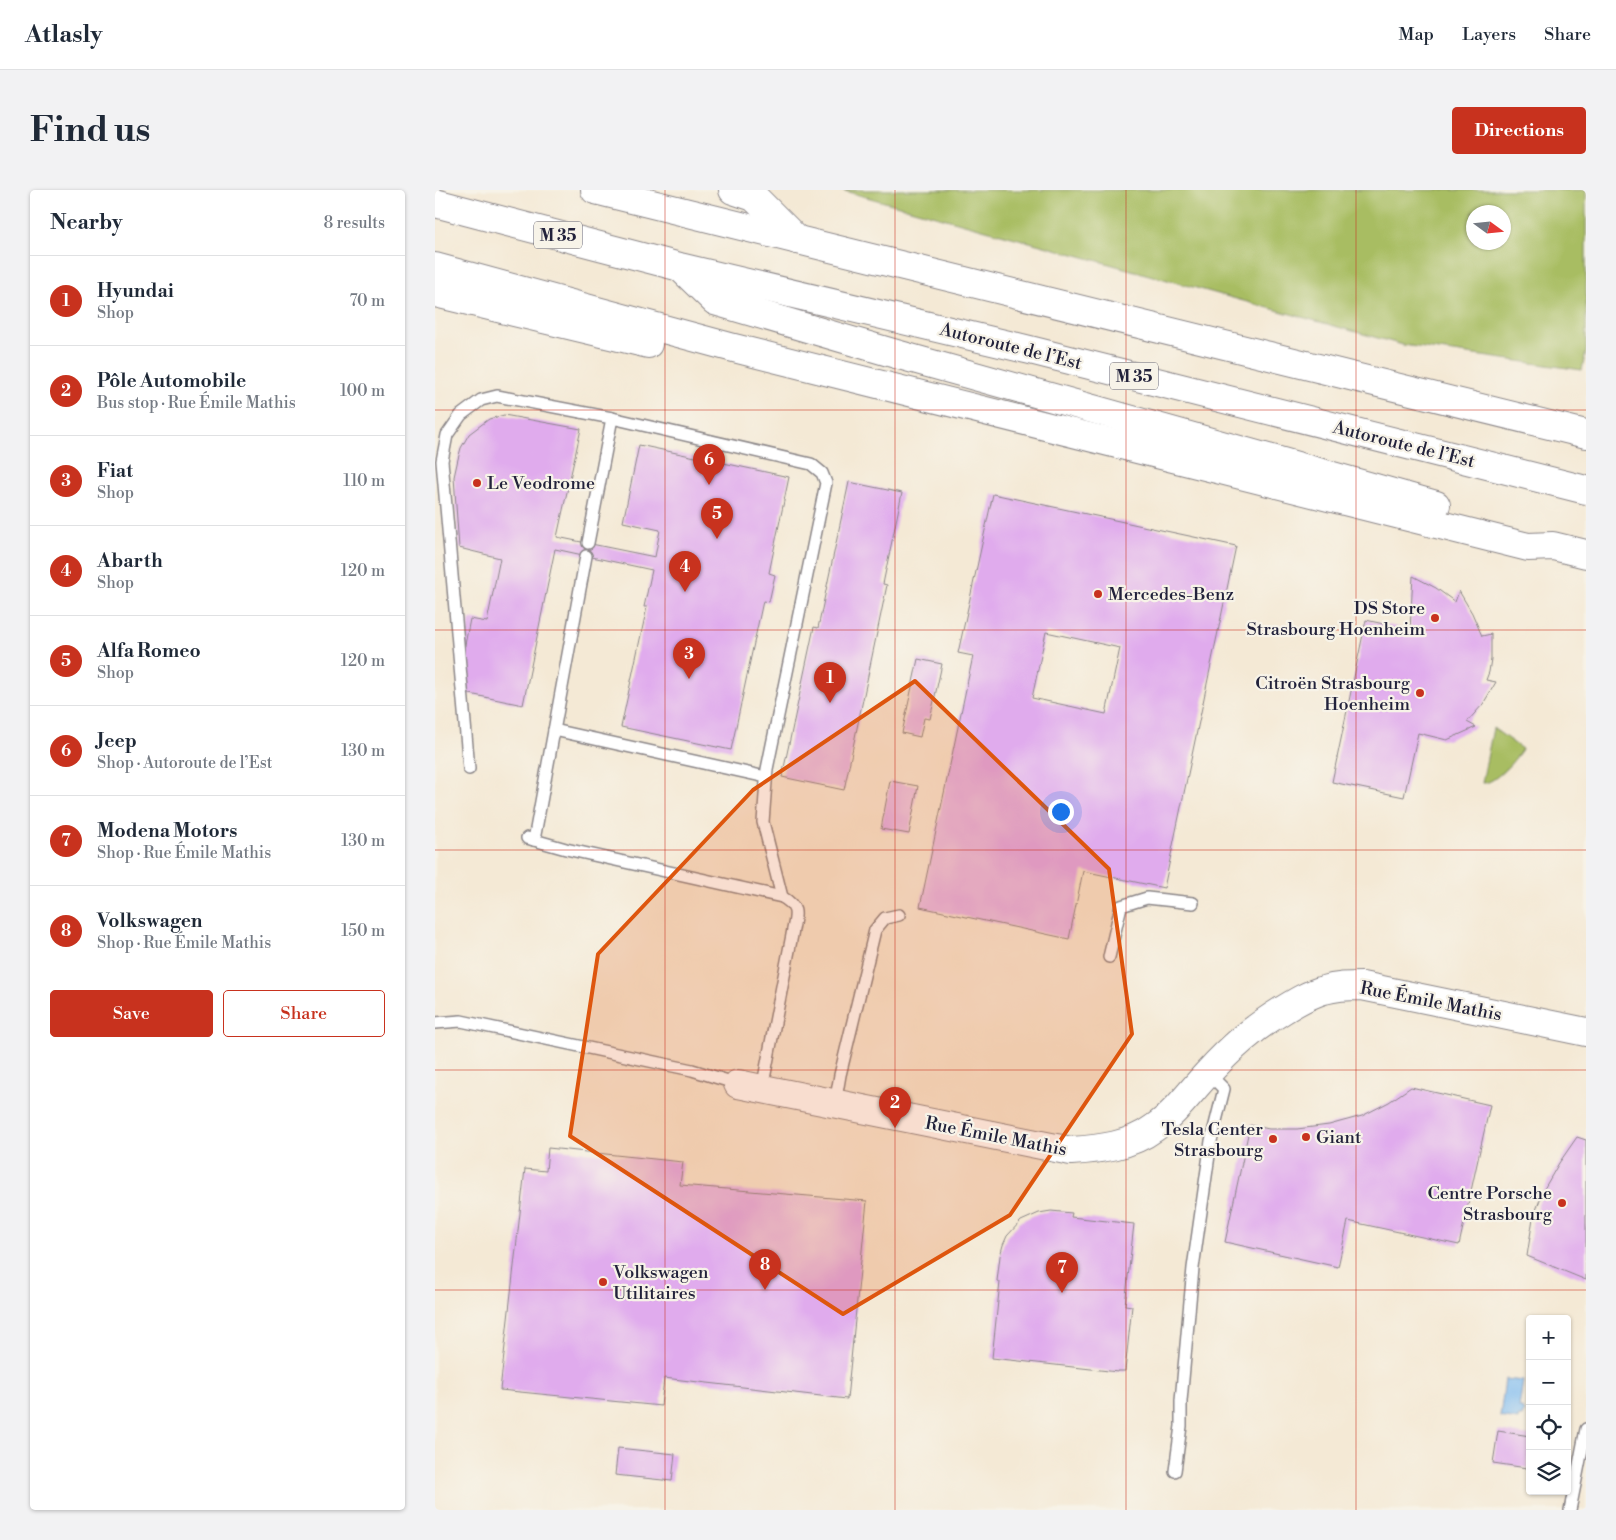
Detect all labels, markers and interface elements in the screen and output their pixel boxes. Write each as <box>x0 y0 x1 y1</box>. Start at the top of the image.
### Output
text: Atlasly <box>25 20 102 50</box>
text: Map <box>1399 23 1434 46</box>
text: Layers <box>1462 23 1516 46</box>
text: Share <box>1544 23 1591 46</box>
button: Directions <box>1452 107 1586 154</box>
text: Find us <box>30 109 150 152</box>
north arrow <box>1466 205 1511 250</box>
text: Nearby <box>50 210 123 236</box>
text: 8 results <box>323 213 385 233</box>
road number: M 35 <box>534 222 582 248</box>
text: Hyundai <box>97 279 174 303</box>
text: 1 <box>62 291 70 311</box>
text: 70 m <box>349 291 385 311</box>
text: Shop <box>97 303 134 323</box>
street label: Autoroute de l’Est <box>937 317 1085 375</box>
road number: M 35 <box>1110 362 1158 390</box>
text: Pôle Automobile <box>97 369 246 393</box>
text: 2 <box>61 381 71 401</box>
text: 100 m <box>340 381 385 401</box>
text: Bus stop · Rue Émile Mathis <box>97 393 296 413</box>
street label: Autoroute de l’Est <box>1330 415 1478 473</box>
pin: 6 <box>693 444 725 485</box>
text: Fiat <box>97 459 133 483</box>
text: 3 <box>61 471 71 491</box>
text: 110 m <box>343 471 385 491</box>
place label: Le Veodrome <box>487 472 595 495</box>
marker: Le Veodrome <box>471 477 483 489</box>
text: Shop <box>97 483 134 503</box>
pin: 5 <box>701 498 733 539</box>
text: Abarth <box>97 549 163 573</box>
pin: 4 <box>669 551 701 592</box>
text: 4 <box>61 561 71 581</box>
text: 120 m <box>341 561 385 581</box>
text: Shop <box>97 573 134 593</box>
place label: Mercedes-Benz <box>1108 583 1234 606</box>
marker: Mercedes-Benz <box>1092 588 1104 600</box>
place label: DS Store Strasbourg Hoenheim <box>1246 597 1425 641</box>
marker: DS Store Strasbourg Hoenheim <box>1429 612 1441 624</box>
pin: 3 <box>673 638 705 679</box>
text: Alfa Romeo <box>97 639 201 663</box>
text: 5 <box>61 651 71 671</box>
text: 120 m <box>341 651 385 671</box>
pin: 1 <box>814 662 846 703</box>
text: Shop <box>97 663 134 683</box>
place label: Citroën Strasbourg Hoenheim <box>1255 672 1411 716</box>
marker: Citroën Strasbourg Hoenheim <box>1414 687 1426 699</box>
text: Jeep <box>97 729 137 753</box>
text: 6 <box>61 741 71 761</box>
text: 130 m <box>341 741 385 761</box>
text: Shop · Autoroute de l’Est <box>97 753 273 773</box>
your location <box>1048 799 1074 825</box>
text: Modena Motors <box>97 819 237 843</box>
text: 7 <box>61 831 71 851</box>
text: 130 m <box>341 831 385 851</box>
text: Shop · Rue Émile Mathis <box>97 843 271 863</box>
text: Volkswagen <box>97 909 203 933</box>
text: 8 <box>61 921 71 941</box>
text: 150 m <box>341 921 385 941</box>
text: Shop · Rue Émile Mathis <box>97 933 271 953</box>
street label: Rue Émile Mathis <box>1358 976 1504 1027</box>
button: Save <box>50 990 213 1037</box>
button: Share <box>223 990 385 1037</box>
pin: 2 <box>879 1087 911 1128</box>
street label: Rue Émile Mathis <box>923 1111 1069 1162</box>
place label: Tesla Center Strasbourg <box>1162 1118 1264 1162</box>
place label: Giant <box>1316 1126 1362 1149</box>
marker: Giant <box>1300 1131 1312 1143</box>
marker: Tesla Center Strasbourg <box>1267 1133 1279 1145</box>
place label: Centre Porsche Strasbourg <box>1427 1182 1553 1226</box>
marker: Centre Porsche Strasbourg <box>1556 1197 1568 1209</box>
pin: 8 <box>749 1249 781 1290</box>
pin: 7 <box>1046 1252 1078 1293</box>
place label: Volkswagen Utilitaires <box>612 1261 709 1305</box>
marker: Volkswagen Utilitaires <box>597 1276 609 1288</box>
map controls <box>1526 1315 1571 1495</box>
button: + <box>1526 1315 1571 1360</box>
button: − <box>1526 1360 1571 1405</box>
button: locate <box>1526 1405 1571 1450</box>
button: layers <box>1526 1450 1571 1495</box>

